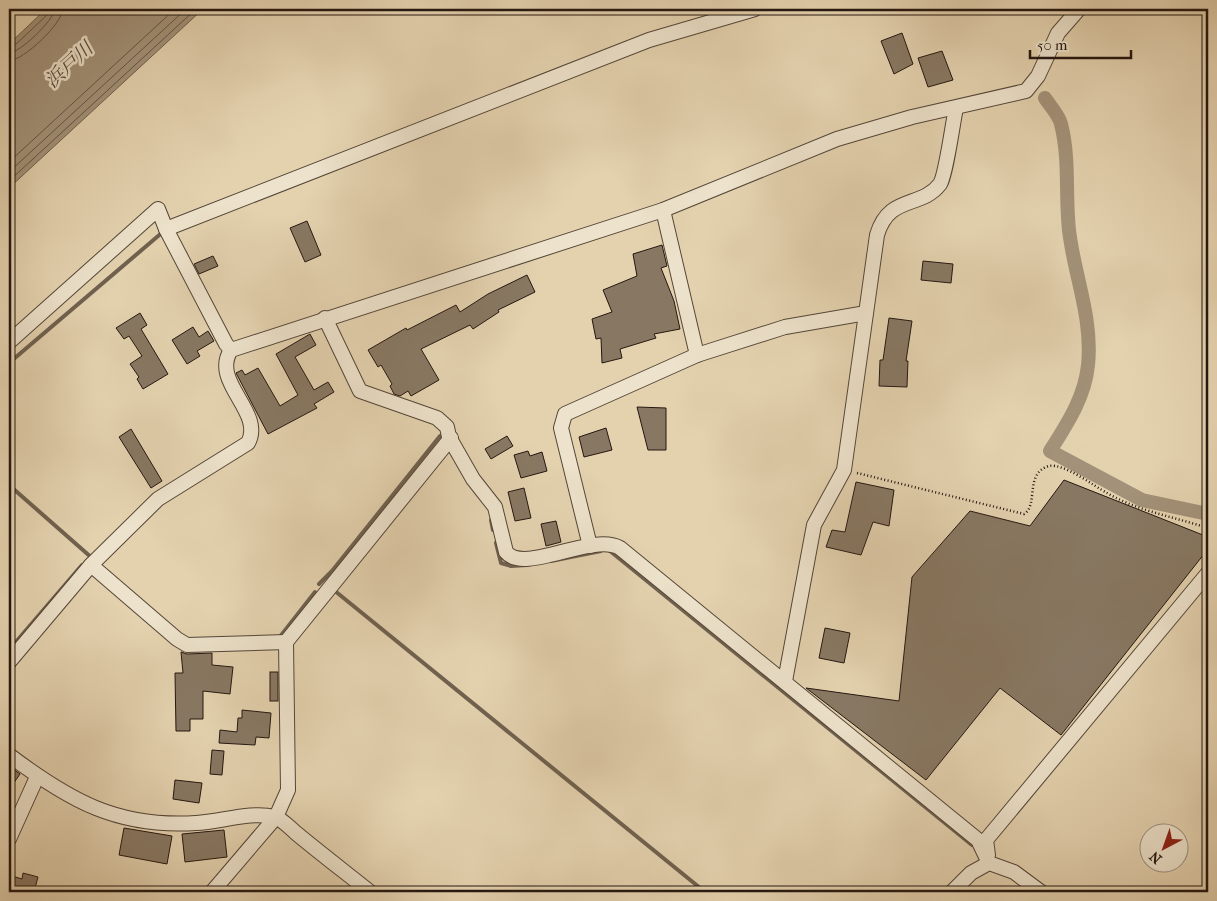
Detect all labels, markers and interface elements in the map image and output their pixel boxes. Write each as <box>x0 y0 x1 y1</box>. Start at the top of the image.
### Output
scale bar <box>1030 28 1131 60</box>
water label: 浜戸川 <box>41 36 99 92</box>
text: 50 m <box>1037 36 1068 54</box>
north arrow <box>1140 824 1190 874</box>
text: N <box>1146 847 1165 867</box>

